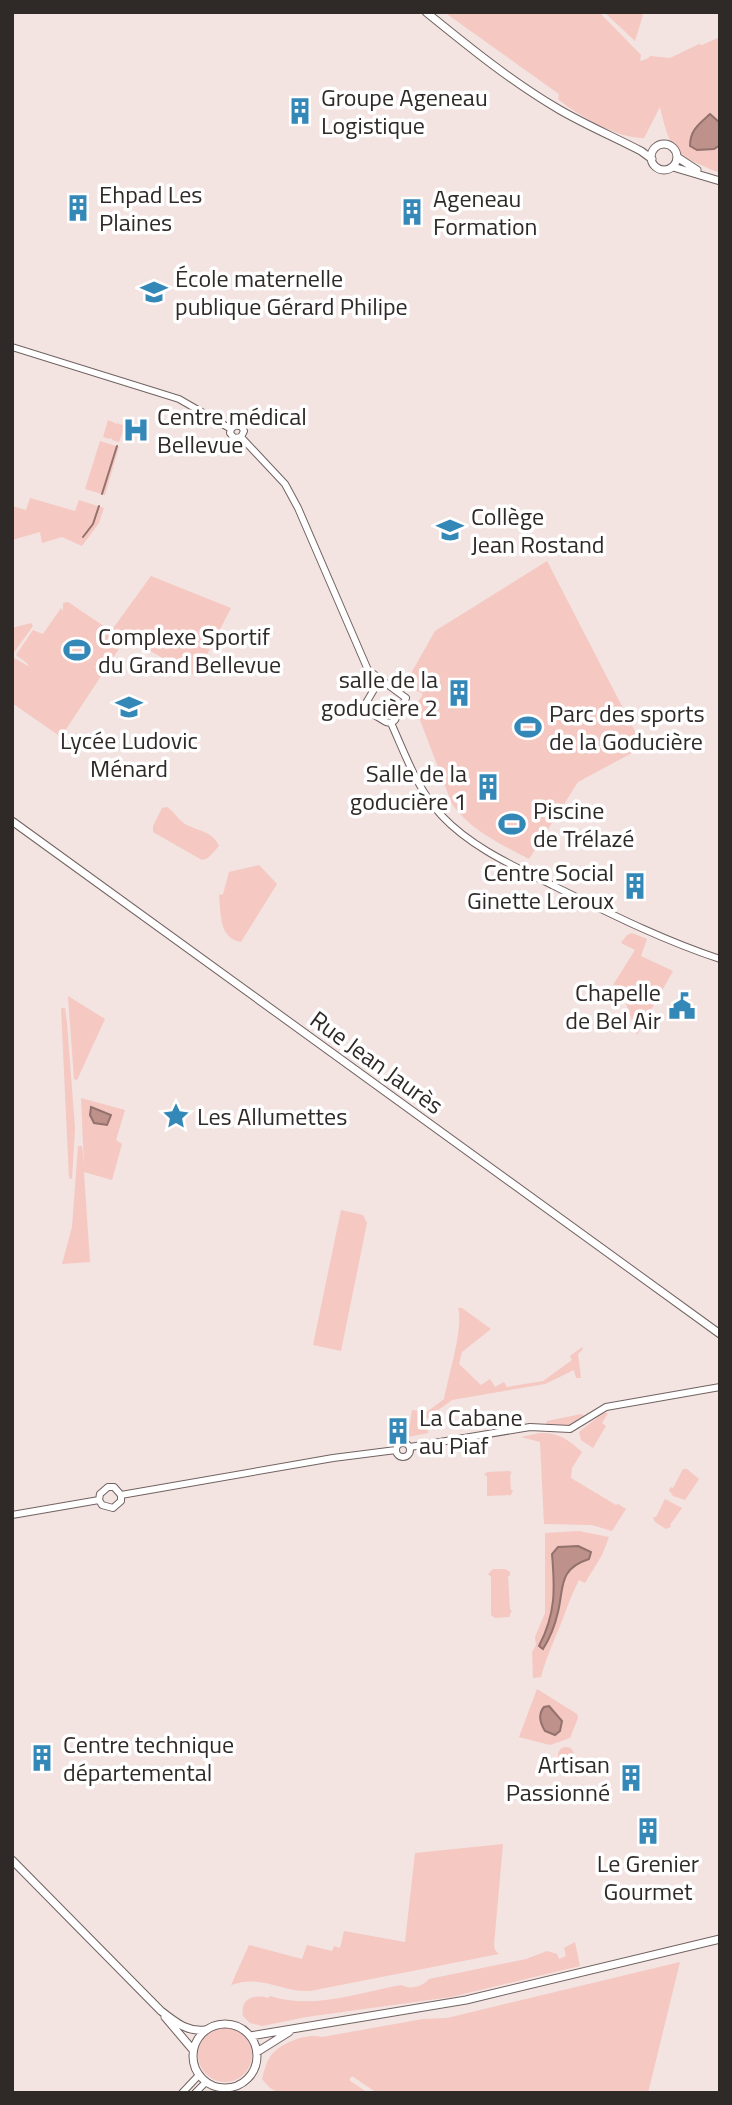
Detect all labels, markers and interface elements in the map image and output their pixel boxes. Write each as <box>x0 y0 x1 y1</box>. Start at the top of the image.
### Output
place label: Groupe Ageneau Logistique <box>321 79 488 143</box>
building icon: Groupe Ageneau Logistique <box>285 96 315 126</box>
place label: Ehpad Les Plaines <box>99 176 202 240</box>
place label: Ageneau Formation <box>433 180 538 244</box>
building icon: Ehpad Les Plaines <box>63 193 93 223</box>
building icon: Ageneau Formation <box>397 197 427 227</box>
place label: École maternelle publique Gérard Philipe <box>175 260 408 324</box>
school or university icon: École maternelle publique Gérard Philipe <box>139 277 169 307</box>
place label: Centre médical Bellevue <box>157 398 307 462</box>
hospital icon: Centre médical Bellevue <box>121 415 151 445</box>
place label: Collège Jean Rostand <box>471 498 605 562</box>
school or university icon: Collège Jean Rostand <box>435 515 465 545</box>
place label: Complexe Sportif du Grand Bellevue <box>98 618 281 682</box>
sports icon: Complexe Sportif du Grand Bellevue <box>62 635 92 665</box>
place label: salle de la goducière 2 <box>321 661 438 725</box>
building icon: salle de la goducière 2 <box>444 678 474 708</box>
school or university icon: Lycée Ludovic Ménard <box>114 692 144 722</box>
place label: Parc des sports de la Goducière <box>549 695 705 759</box>
sports icon: Parc des sports de la Goducière <box>513 712 543 742</box>
place label: Lycée Ludovic Ménard <box>60 722 198 786</box>
place label: Salle de la goducière 1 <box>350 755 467 819</box>
building icon: Salle de la goducière 1 <box>473 772 503 802</box>
place label: Piscine de Trélazé <box>533 792 634 856</box>
sports icon: Piscine de Trélazé <box>497 809 527 839</box>
place label: Centre Social Ginette Leroux <box>467 854 614 918</box>
building icon: Centre Social Ginette Leroux <box>620 871 650 901</box>
place label: Chapelle de Bel Air <box>565 974 661 1038</box>
public building icon: Chapelle de Bel Air <box>667 991 697 1021</box>
street label: Rue Jean Jaurès <box>303 1001 451 1123</box>
place label: Les Allumettes <box>197 1098 347 1134</box>
place icon: Les Allumettes <box>161 1101 191 1131</box>
place label: La Cabane au Piaf <box>419 1399 523 1463</box>
building icon: La Cabane au Piaf <box>383 1416 413 1446</box>
place label: Centre technique départemental <box>63 1726 234 1790</box>
building icon: Centre technique départemental <box>27 1743 57 1773</box>
place label: Artisan Passionné <box>506 1746 610 1810</box>
building icon: Artisan Passionné <box>616 1763 646 1793</box>
building icon: Le Grenier Gourmet <box>633 1816 663 1846</box>
place label: Le Grenier Gourmet <box>597 1845 699 1909</box>

